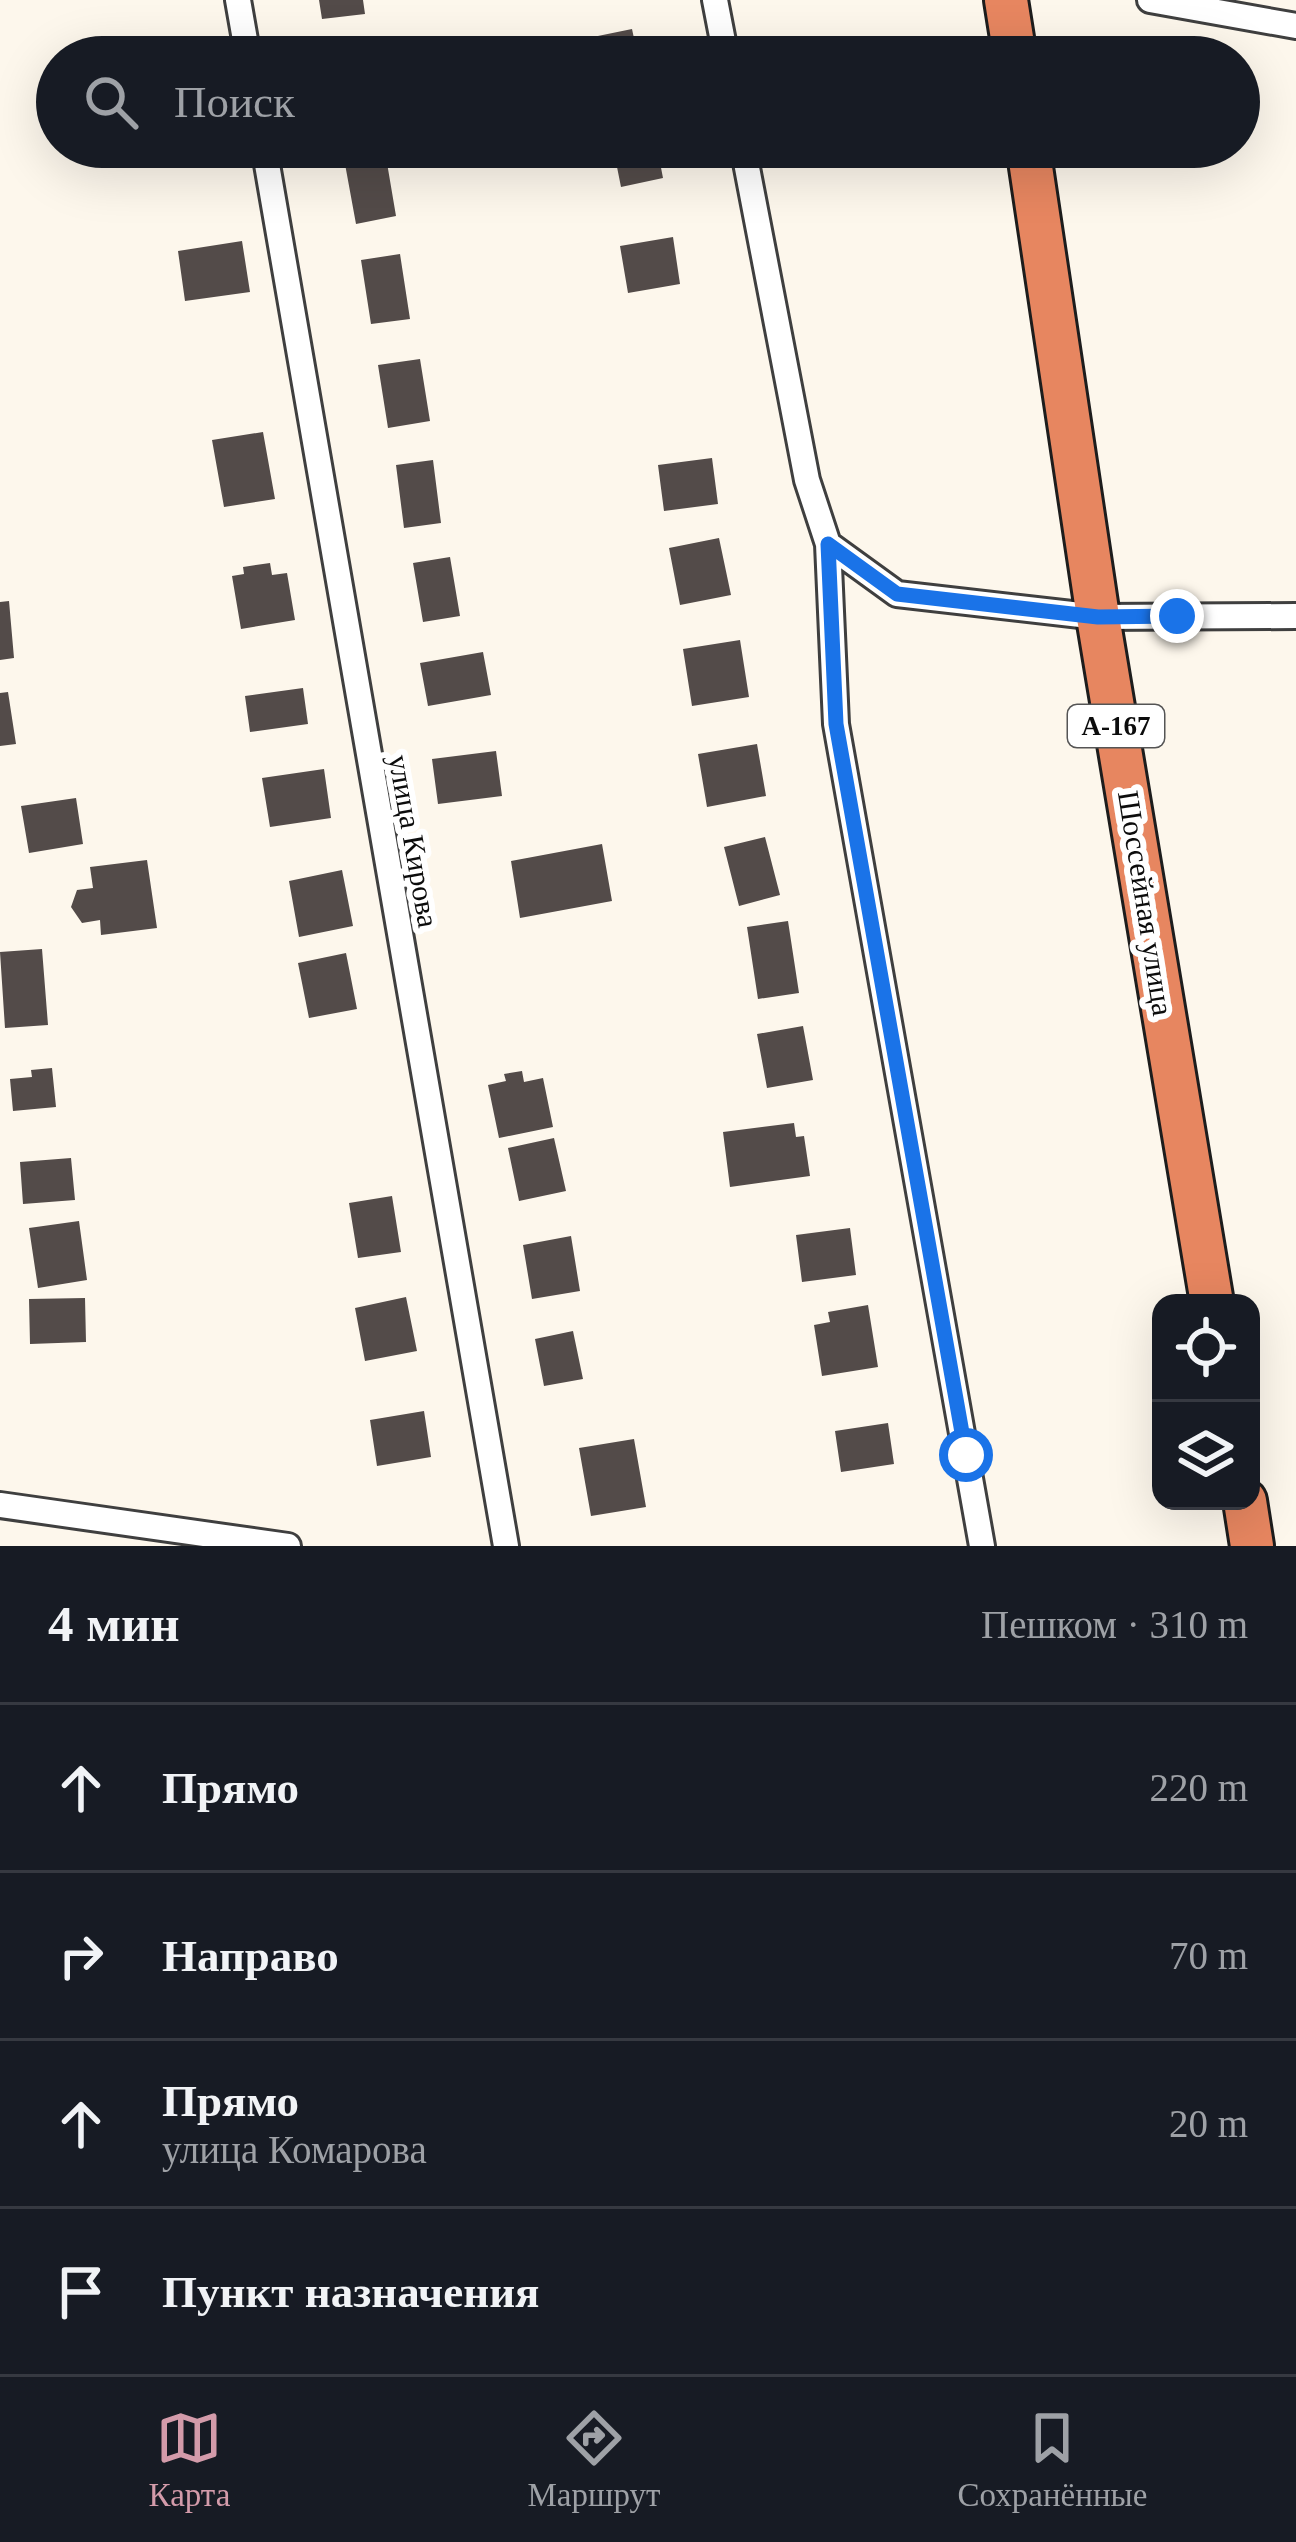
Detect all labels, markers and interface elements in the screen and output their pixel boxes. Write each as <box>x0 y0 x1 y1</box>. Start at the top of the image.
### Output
search box <box>36 36 1260 168</box>
icon: search <box>78 69 144 135</box>
text: Поиск <box>174 77 295 127</box>
route end <box>1150 589 1204 643</box>
road number: А-167 <box>1068 705 1164 747</box>
street label: улица Кирова <box>383 752 445 930</box>
street label: Шоссейная улица <box>1112 788 1180 1018</box>
map controls <box>1152 1294 1260 1510</box>
button: locate <box>1152 1294 1260 1402</box>
button: layers <box>1152 1402 1260 1510</box>
route start <box>939 1428 993 1482</box>
text: 4 мин <box>48 1596 180 1652</box>
text: Пешком · 310 m <box>981 1603 1248 1646</box>
icon: ahead <box>48 1755 114 1821</box>
text: Прямо <box>162 1763 299 1813</box>
text: 220 m <box>1149 1766 1248 1809</box>
icon: right <box>48 1923 114 1989</box>
text: Направо <box>162 1931 339 1981</box>
text: 70 m <box>1169 1934 1248 1977</box>
text: Прямо <box>162 2076 299 2126</box>
icon: ahead <box>48 2091 114 2157</box>
text: 20 m <box>1169 2102 1248 2145</box>
text: улица Комарова <box>162 2128 427 2171</box>
icon: arrive <box>48 2259 114 2325</box>
text: Пункт назначения <box>162 2267 539 2317</box>
tab: Карта <box>149 2405 230 2514</box>
tab: Маршрут <box>528 2405 660 2514</box>
tab: Сохранённые <box>958 2405 1147 2514</box>

